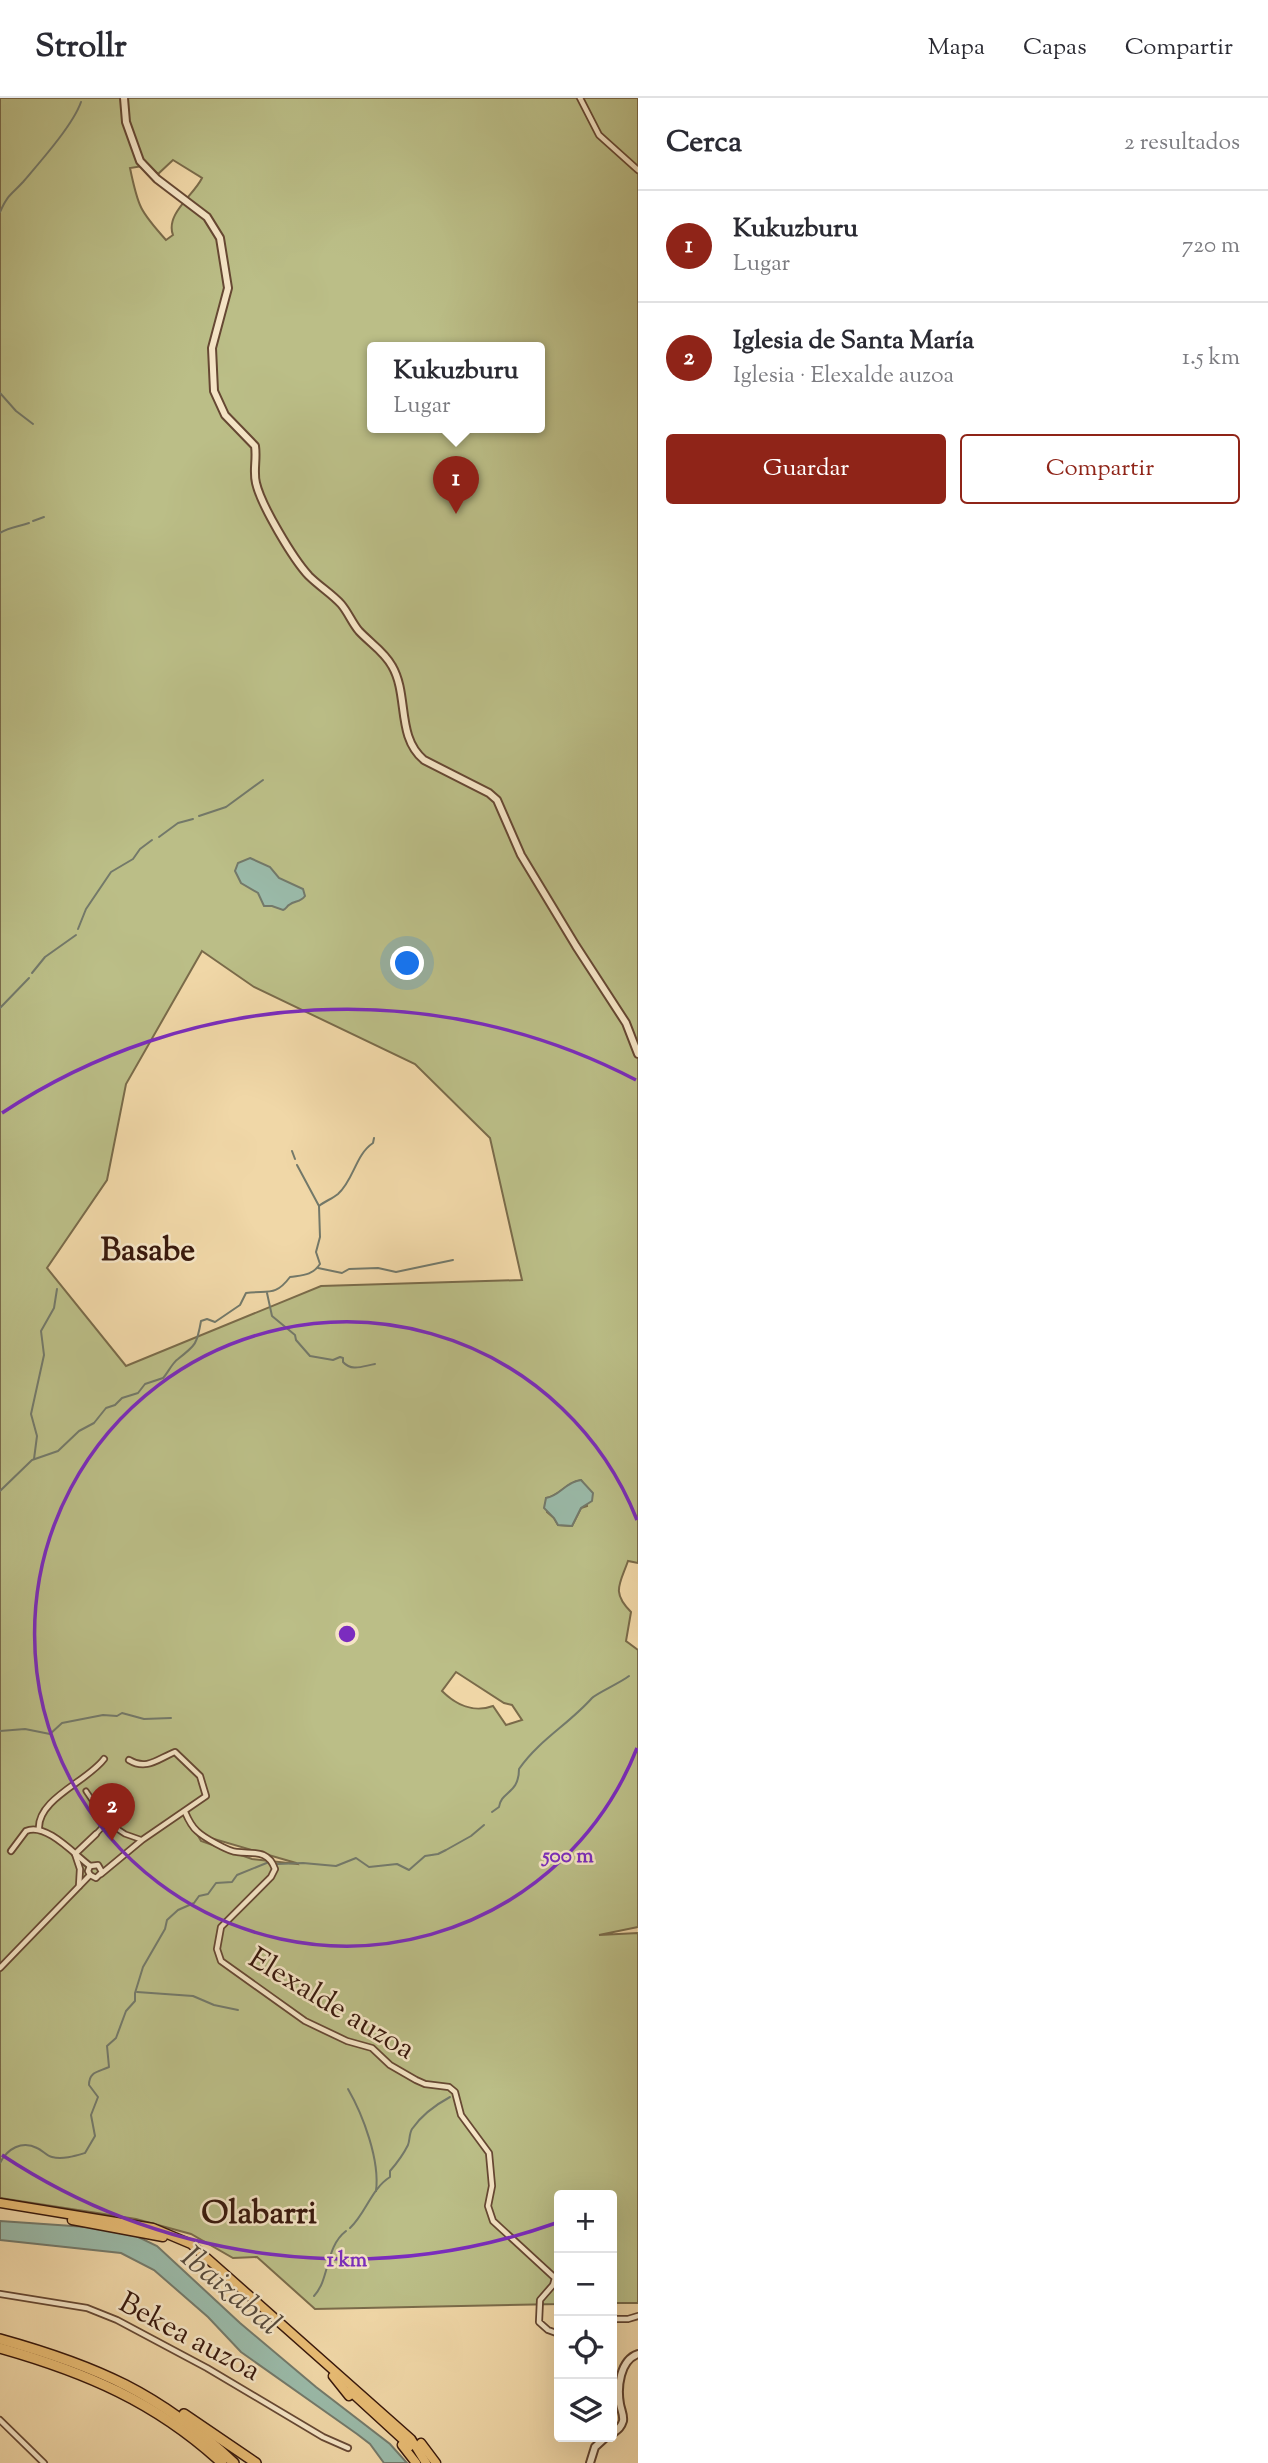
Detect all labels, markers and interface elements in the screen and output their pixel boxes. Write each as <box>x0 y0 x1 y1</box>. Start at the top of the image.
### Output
text: Strollr <box>35 24 127 72</box>
text: Mapa <box>928 31 985 65</box>
text: Capas <box>1023 31 1087 65</box>
text: Compartir <box>1125 31 1233 65</box>
text: Cerca <box>666 122 742 165</box>
text: 2 resultados <box>1124 127 1240 160</box>
text: Kukuzburu <box>733 211 858 248</box>
text: 1 <box>685 230 693 263</box>
text: 720 m <box>1182 230 1240 263</box>
text: Lugar <box>733 248 790 281</box>
text: Iglesia de Santa María <box>733 323 974 360</box>
popup <box>367 342 545 433</box>
text: 2 <box>684 342 694 375</box>
text: 1.5 km <box>1182 342 1240 375</box>
text: Kukuzburu <box>393 353 519 390</box>
text: Iglesia · Elexalde auzoa <box>733 360 954 393</box>
text: Lugar <box>393 390 451 423</box>
button: Guardar <box>666 434 946 504</box>
button: Compartir <box>960 434 1240 504</box>
pin: 1 <box>433 456 479 514</box>
your location <box>390 946 424 980</box>
district label: Basabe <box>101 1229 195 1275</box>
centre of rings <box>335 1622 359 1646</box>
pin: 2 <box>89 1783 135 1841</box>
text: 500 m <box>540 1842 594 1872</box>
street label: Elexalde auzoa <box>240 1938 423 2072</box>
map controls <box>554 2190 617 2442</box>
button: + <box>554 2190 617 2253</box>
district label: Olabarri <box>201 2192 317 2238</box>
water label: Ibaizabal <box>170 2236 290 2348</box>
text: 1 km <box>327 2246 368 2276</box>
button: − <box>554 2253 617 2316</box>
street label: Bekea auzoa <box>110 2283 268 2393</box>
button: locate <box>554 2316 617 2379</box>
button: layers <box>554 2379 617 2442</box>

